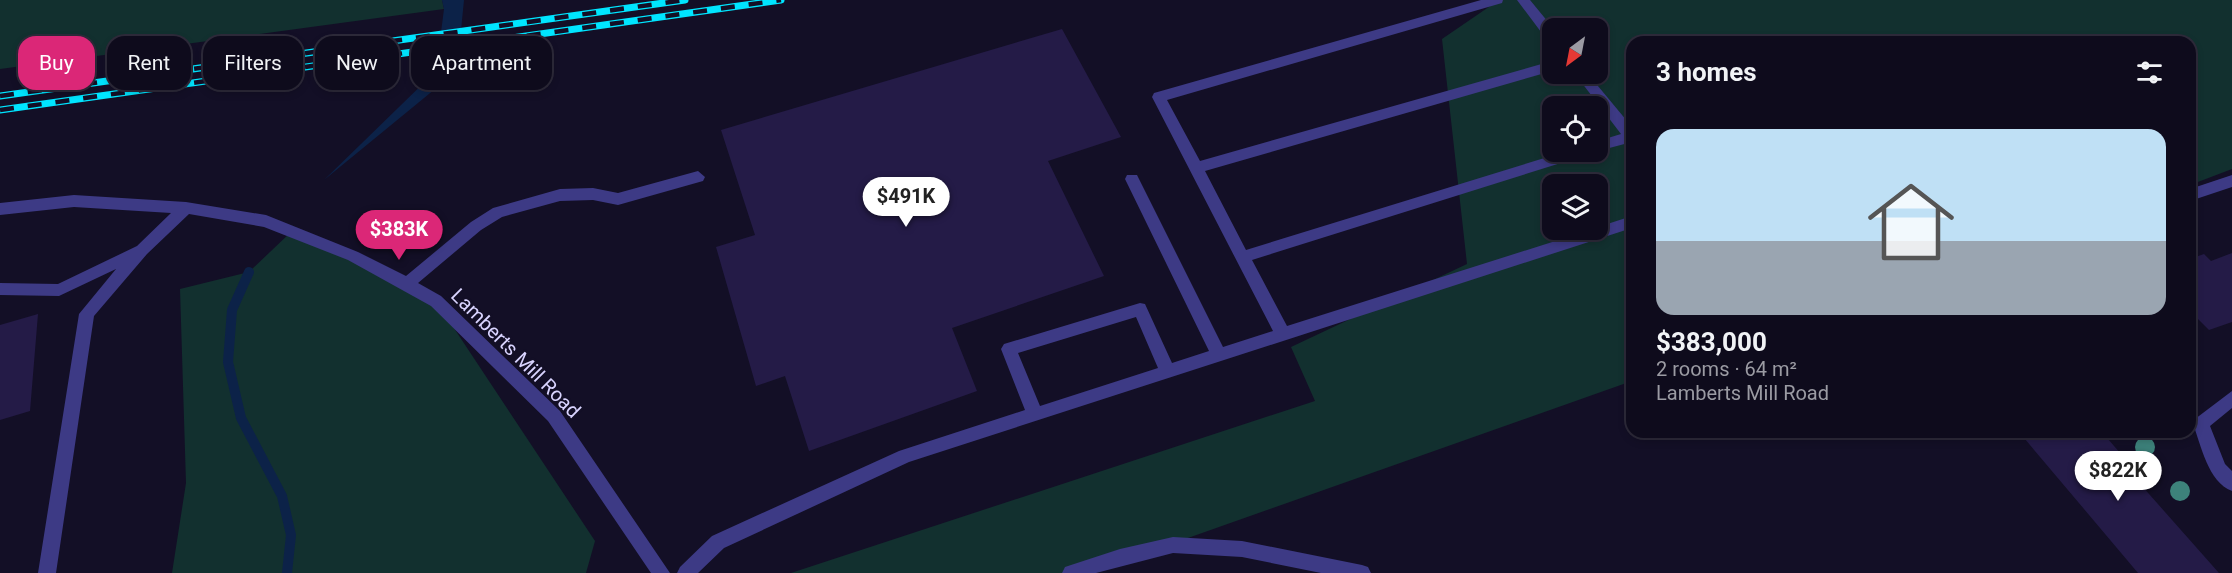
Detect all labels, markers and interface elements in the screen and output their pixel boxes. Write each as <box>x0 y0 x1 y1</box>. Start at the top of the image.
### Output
north arrow <box>1542 18 1608 84</box>
map controls <box>1542 18 1608 240</box>
chip: Buy <box>18 36 95 90</box>
chip: Rent <box>107 36 191 90</box>
chip: Filters <box>203 36 303 90</box>
chip: New <box>315 36 399 90</box>
chip: Apartment <box>411 36 552 90</box>
icon: filters <box>2133 56 2166 89</box>
text: 3 homes <box>1656 57 1757 87</box>
button: locate <box>1542 96 1608 162</box>
icon: home <box>1857 168 1965 276</box>
button: layers <box>1542 174 1608 240</box>
pin: $491K <box>864 177 948 228</box>
text: $491K <box>877 184 935 208</box>
pin: $383K <box>357 210 441 261</box>
text: $383K <box>370 217 428 241</box>
street label: Lamberts Mill Road <box>446 283 586 423</box>
text: $383,000 <box>1656 327 1767 357</box>
text: 2 rooms · 64 m² <box>1656 357 1797 381</box>
text: Lamberts Mill Road <box>1656 381 1829 405</box>
pin: $822K <box>2076 451 2160 502</box>
text: $822K <box>2089 458 2147 482</box>

